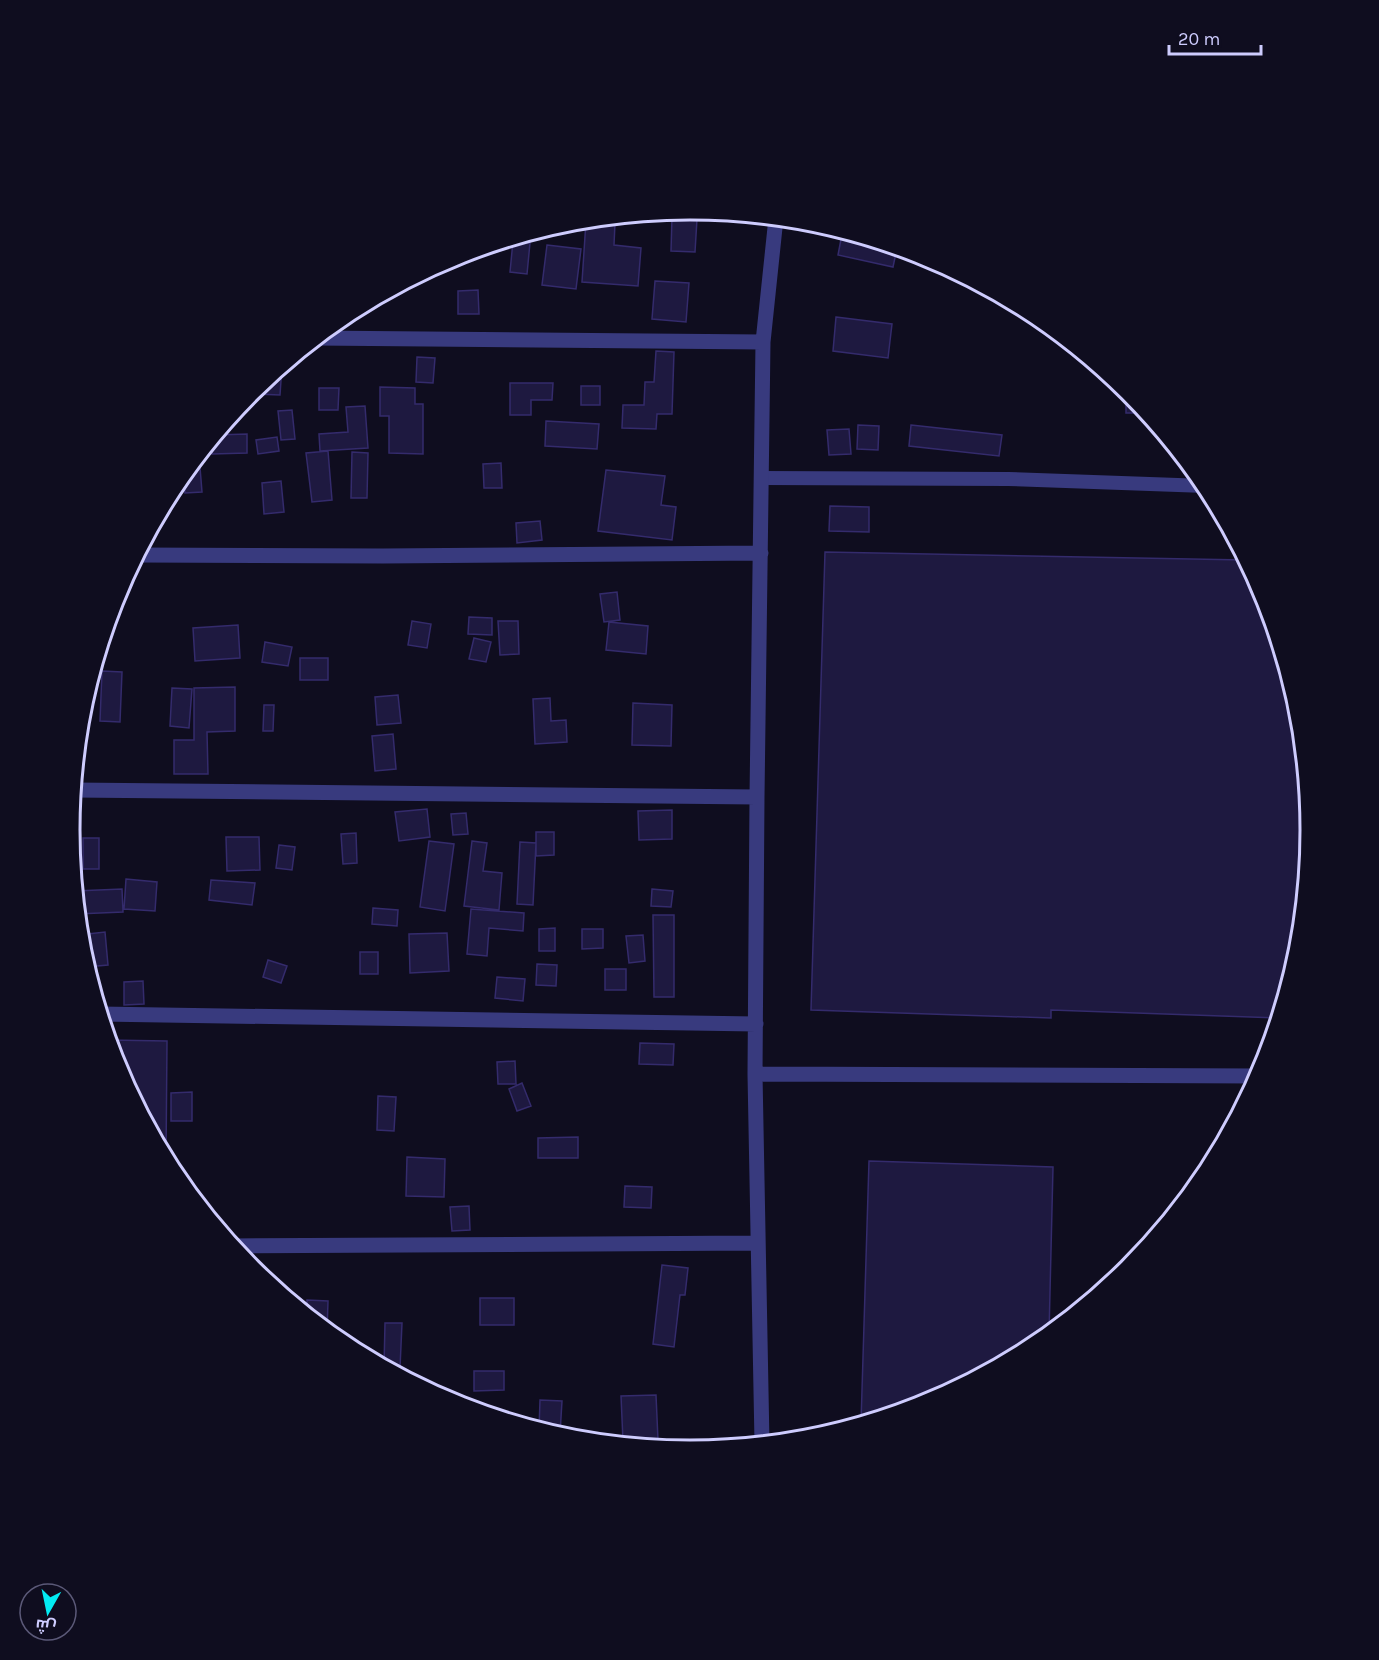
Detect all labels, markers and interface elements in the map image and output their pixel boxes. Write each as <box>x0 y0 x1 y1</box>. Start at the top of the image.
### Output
scale bar <box>1169 18 1260 56</box>
text: 20 m <box>1178 28 1220 50</box>
north arrow <box>18 1582 78 1642</box>
text: ش <box>34 1615 57 1637</box>

